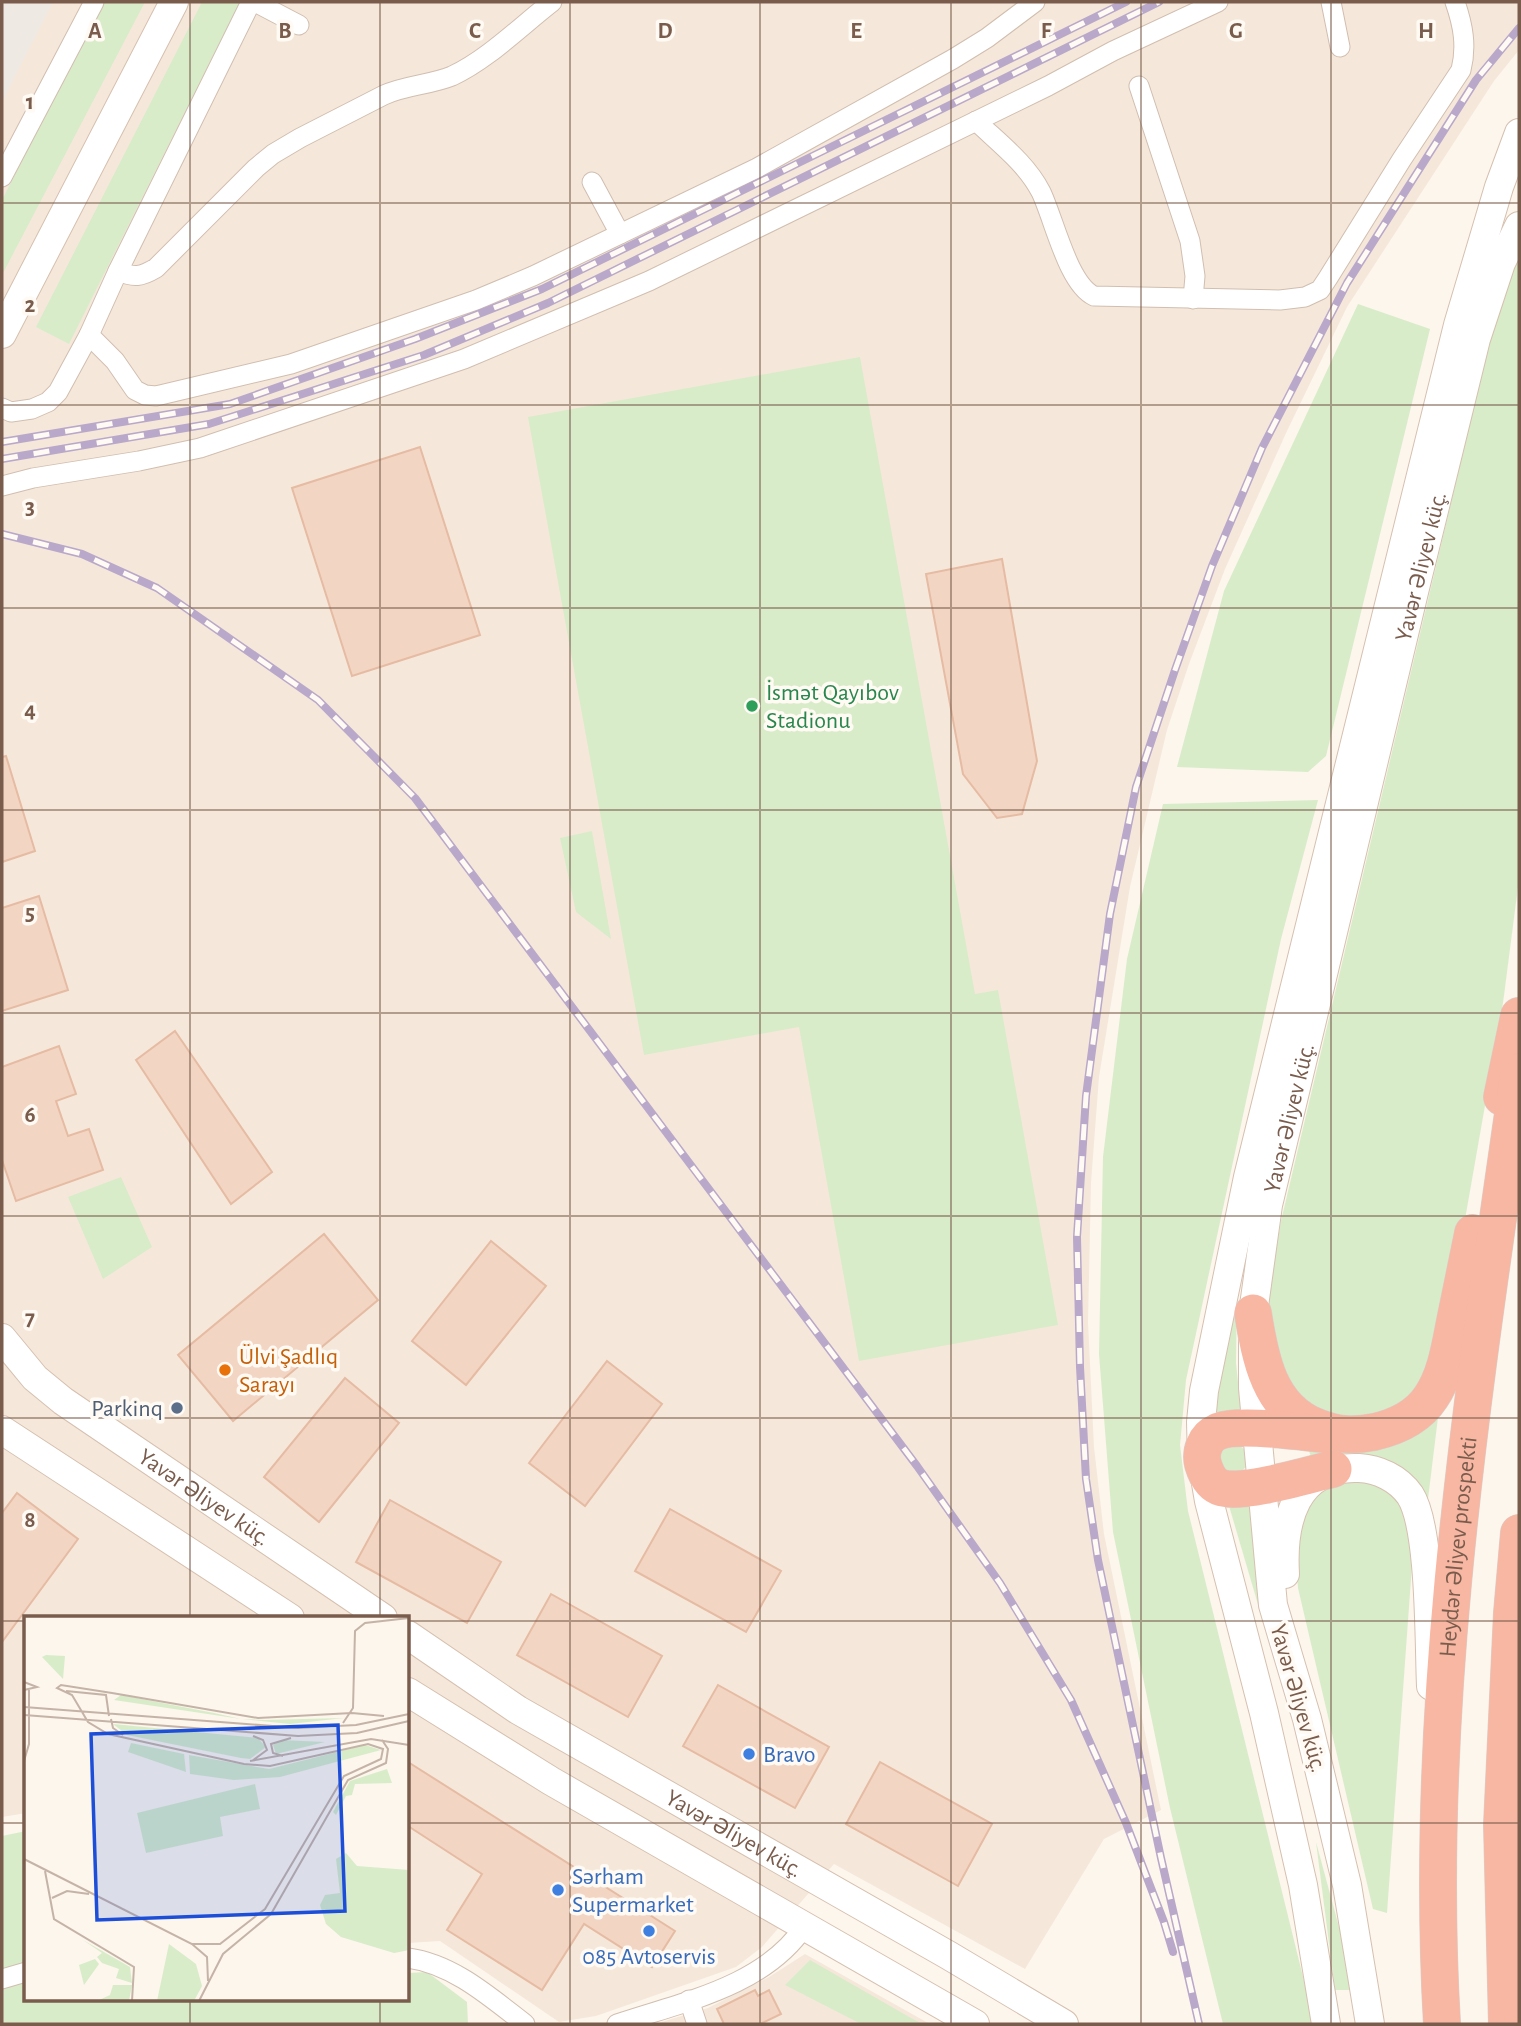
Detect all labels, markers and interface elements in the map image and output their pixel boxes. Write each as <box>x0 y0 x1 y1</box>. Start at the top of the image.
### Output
text: A <box>88 20 102 43</box>
text: B <box>278 20 292 43</box>
text: C <box>469 20 481 43</box>
text: D <box>657 20 673 43</box>
text: E <box>850 20 862 43</box>
text: F <box>1041 20 1052 43</box>
text: G <box>1229 20 1243 43</box>
text: H <box>1418 20 1434 43</box>
text: 1 <box>26 91 34 114</box>
text: 2 <box>25 294 36 317</box>
street label: Yavər Əliyev küç. <box>1392 489 1451 644</box>
text: 3 <box>25 496 35 519</box>
place label: İsmət Qayıbov Stadionu <box>766 680 899 733</box>
marker: İsmət Qayıbov Stadionu <box>744 698 760 714</box>
text: 4 <box>24 699 36 722</box>
text: 5 <box>25 902 35 925</box>
street label: Yavər Əliyev küç. <box>1260 1041 1319 1196</box>
text: 6 <box>24 1104 36 1127</box>
text: 7 <box>25 1307 35 1330</box>
place label: Ülvi Şadlıq Sarayı <box>239 1344 338 1397</box>
marker: Ülvi Şadlıq Sarayı <box>217 1362 233 1378</box>
place label: Parkinq <box>91 1397 163 1421</box>
marker: Parkinq <box>169 1400 185 1416</box>
street label: Heydər Əliyev prospekti <box>1436 1435 1482 1658</box>
street label: Yavər Əliyev küç. <box>134 1445 274 1551</box>
text: 8 <box>24 1509 36 1532</box>
inset map <box>24 1616 410 2002</box>
street label: Yavər Əliyev küç. <box>1265 1621 1331 1775</box>
place label: Bravo <box>763 1743 816 1767</box>
marker: Bravo <box>741 1746 757 1762</box>
street label: Yavər Əliyev küç. <box>661 1786 806 1882</box>
place label: Sərham Supermarket <box>572 1865 694 1917</box>
marker: Sərham Supermarket <box>550 1882 566 1898</box>
marker: 085 Avtoservis <box>641 1923 657 1939</box>
place label: 085 Avtoservis <box>582 1945 716 1969</box>

